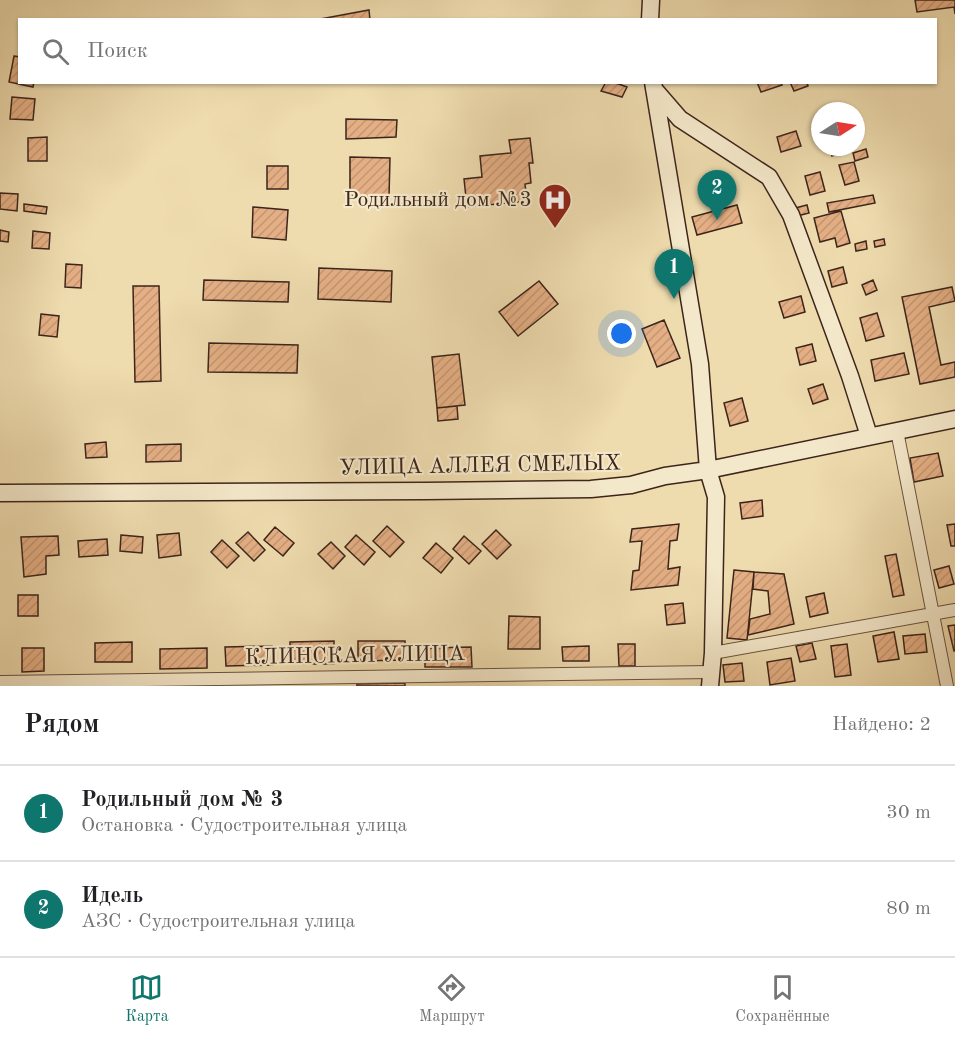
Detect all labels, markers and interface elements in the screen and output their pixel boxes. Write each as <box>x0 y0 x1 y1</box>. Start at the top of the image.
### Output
search box <box>18 18 937 84</box>
icon: search <box>39 35 72 68</box>
text: Поиск <box>87 40 148 62</box>
north arrow <box>811 102 865 156</box>
pin: 2 <box>698 170 736 220</box>
hospital icon: Родильный дом №3 <box>537 182 573 229</box>
place label: Родильный дом №3 <box>344 189 532 211</box>
pin: 1 <box>654 250 694 299</box>
your location <box>607 319 636 348</box>
street label: УЛИЦА АЛЛЕЯ СМЕЛЫХ <box>339 453 621 479</box>
street label: КЛИНСКАЯ УЛИЦА <box>245 643 466 669</box>
text: Рядом <box>24 712 99 738</box>
text: Найдено: 2 <box>832 715 931 735</box>
text: Родильный дом № 3 <box>81 789 283 811</box>
text: 1 <box>38 803 49 823</box>
text: 30 m <box>886 803 931 823</box>
text: Остановка · Судостроительная улица <box>81 816 407 836</box>
text: Идель <box>81 885 143 907</box>
text: 2 <box>38 899 49 919</box>
text: 80 m <box>886 899 931 919</box>
text: АЗС · Судостроительная улица <box>81 912 355 932</box>
tab: Карта <box>125 971 169 1027</box>
tab: Маршрут <box>419 971 485 1027</box>
tab: Сохранённые <box>735 971 830 1027</box>

